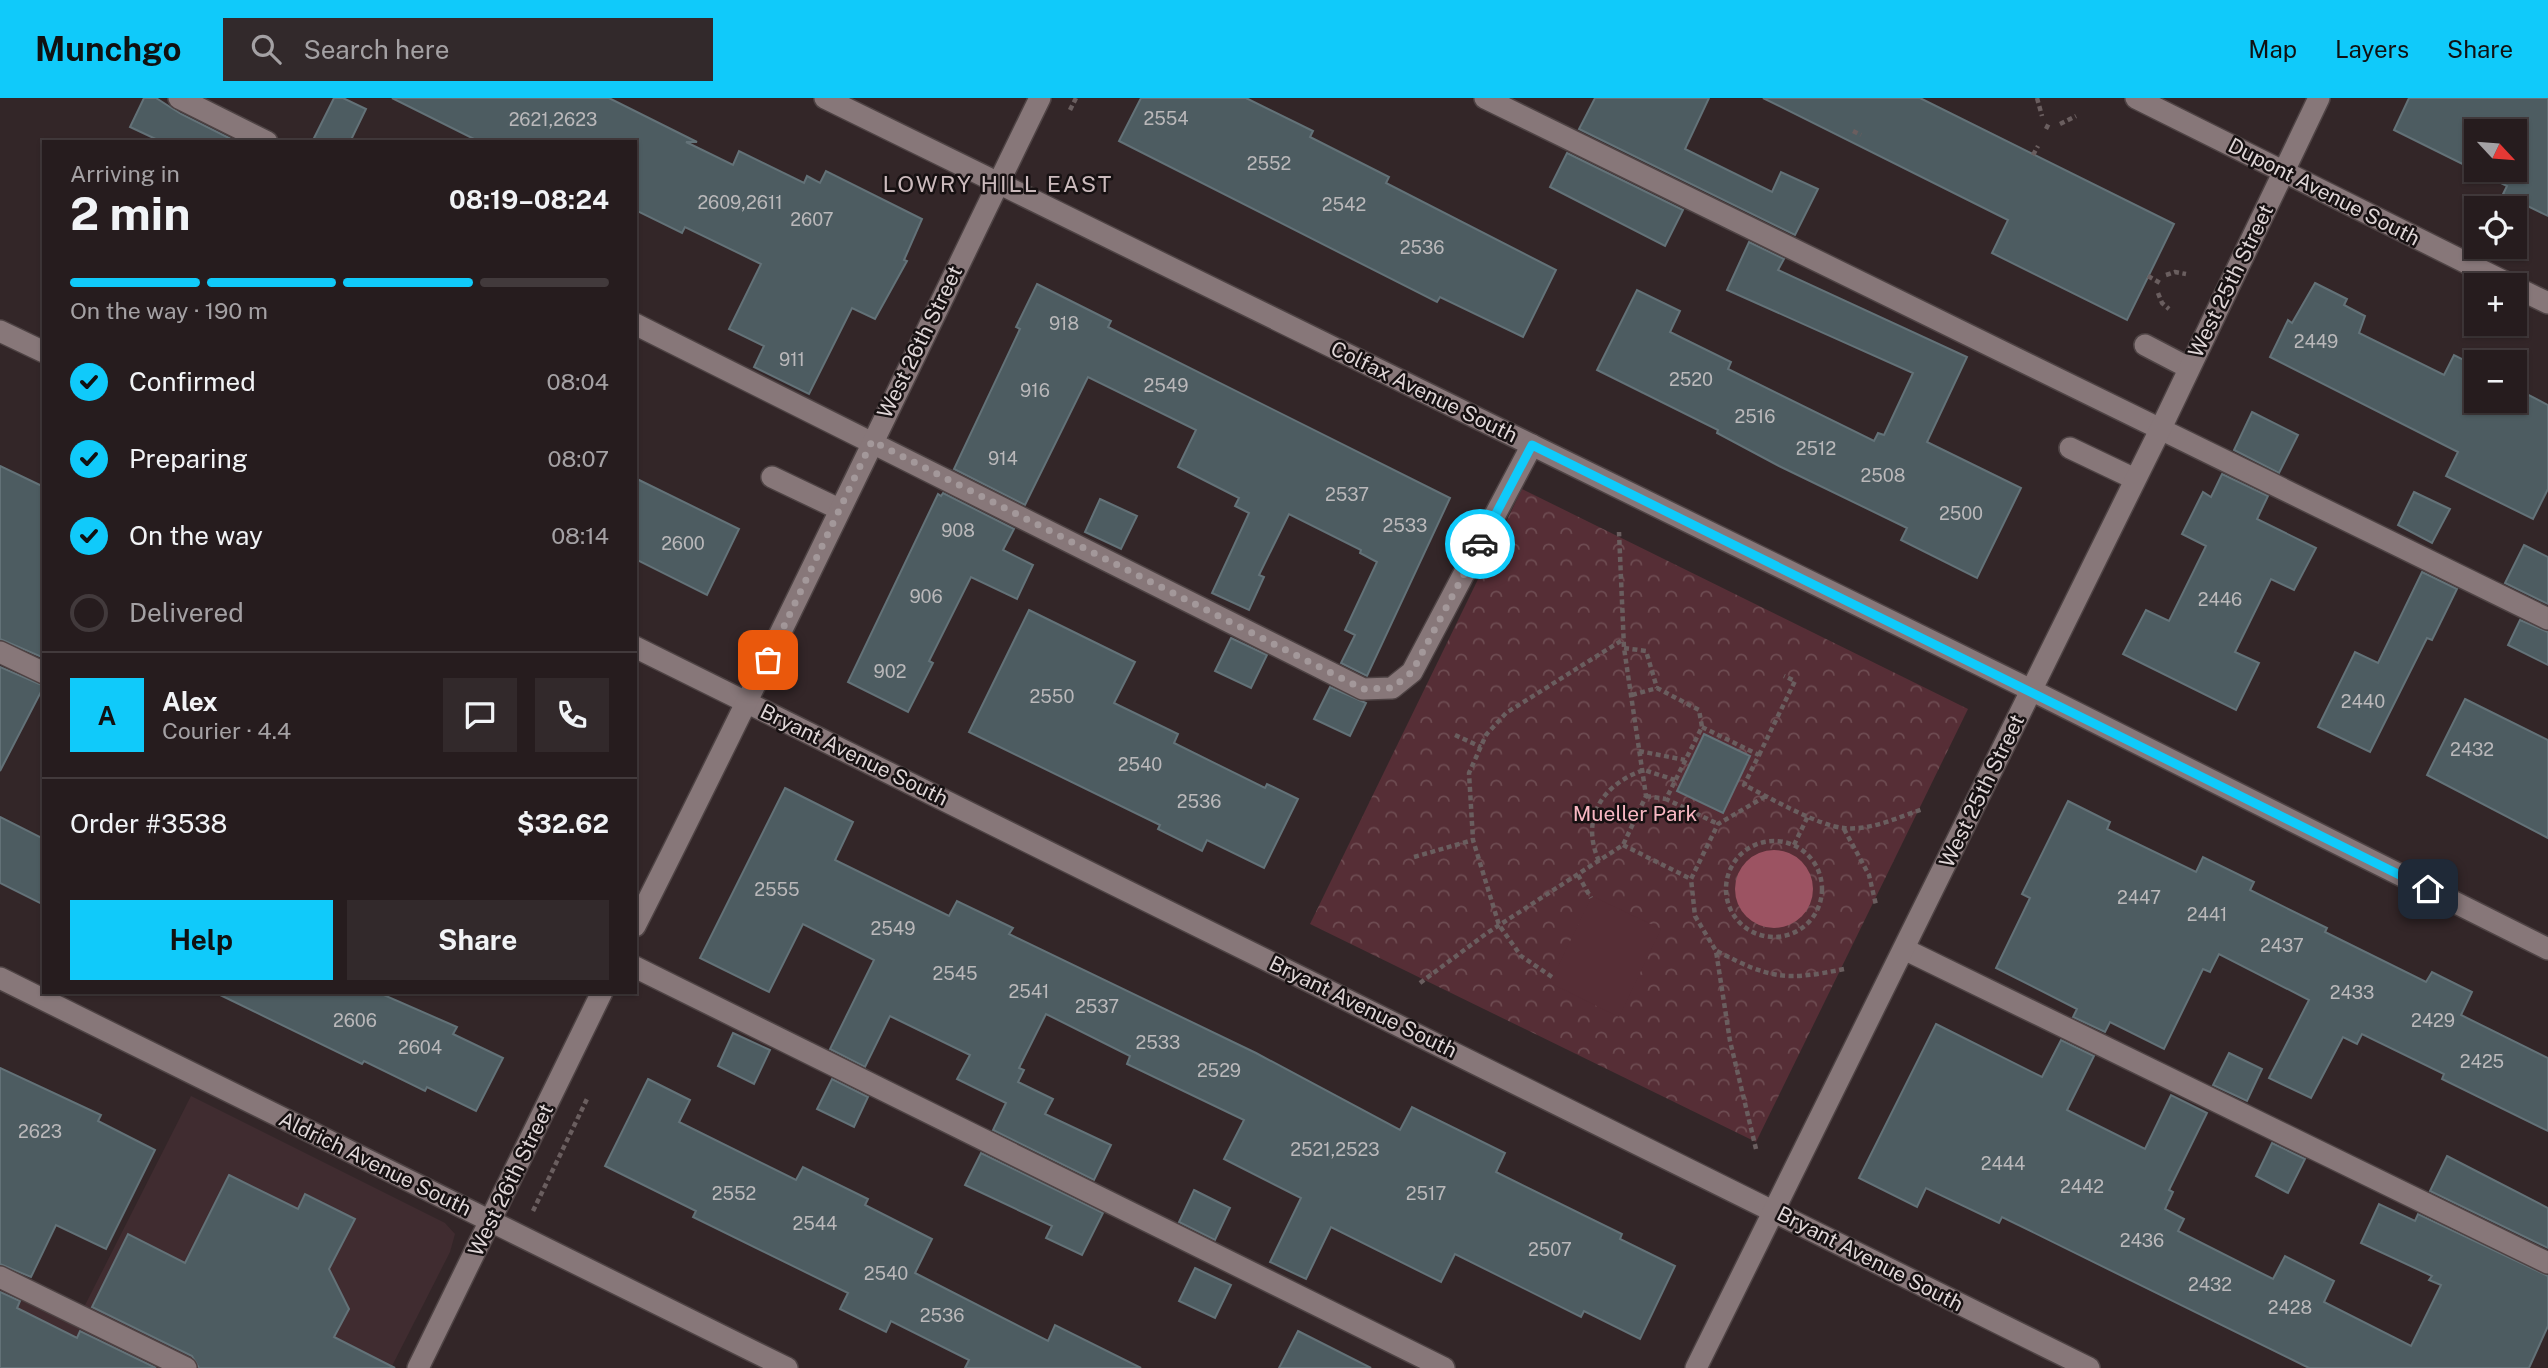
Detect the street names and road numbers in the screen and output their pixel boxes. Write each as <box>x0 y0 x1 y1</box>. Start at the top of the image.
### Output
street label: Dupont Avenue South <box>2224 132 2424 251</box>
street label: West 25th Street <box>2183 200 2278 361</box>
street label: West 26th Street <box>872 261 967 422</box>
street label: Colfax Avenue South <box>1327 336 1522 448</box>
street label: Bryant Avenue South <box>756 698 952 811</box>
street label: West 25th Street <box>1934 710 2029 871</box>
street label: Bryant Avenue South <box>1265 950 1461 1063</box>
street label: West 26th Street <box>463 1099 558 1260</box>
street label: Aldrich Avenue South <box>275 1106 475 1221</box>
street label: Bryant Avenue South <box>1773 1201 1967 1316</box>

